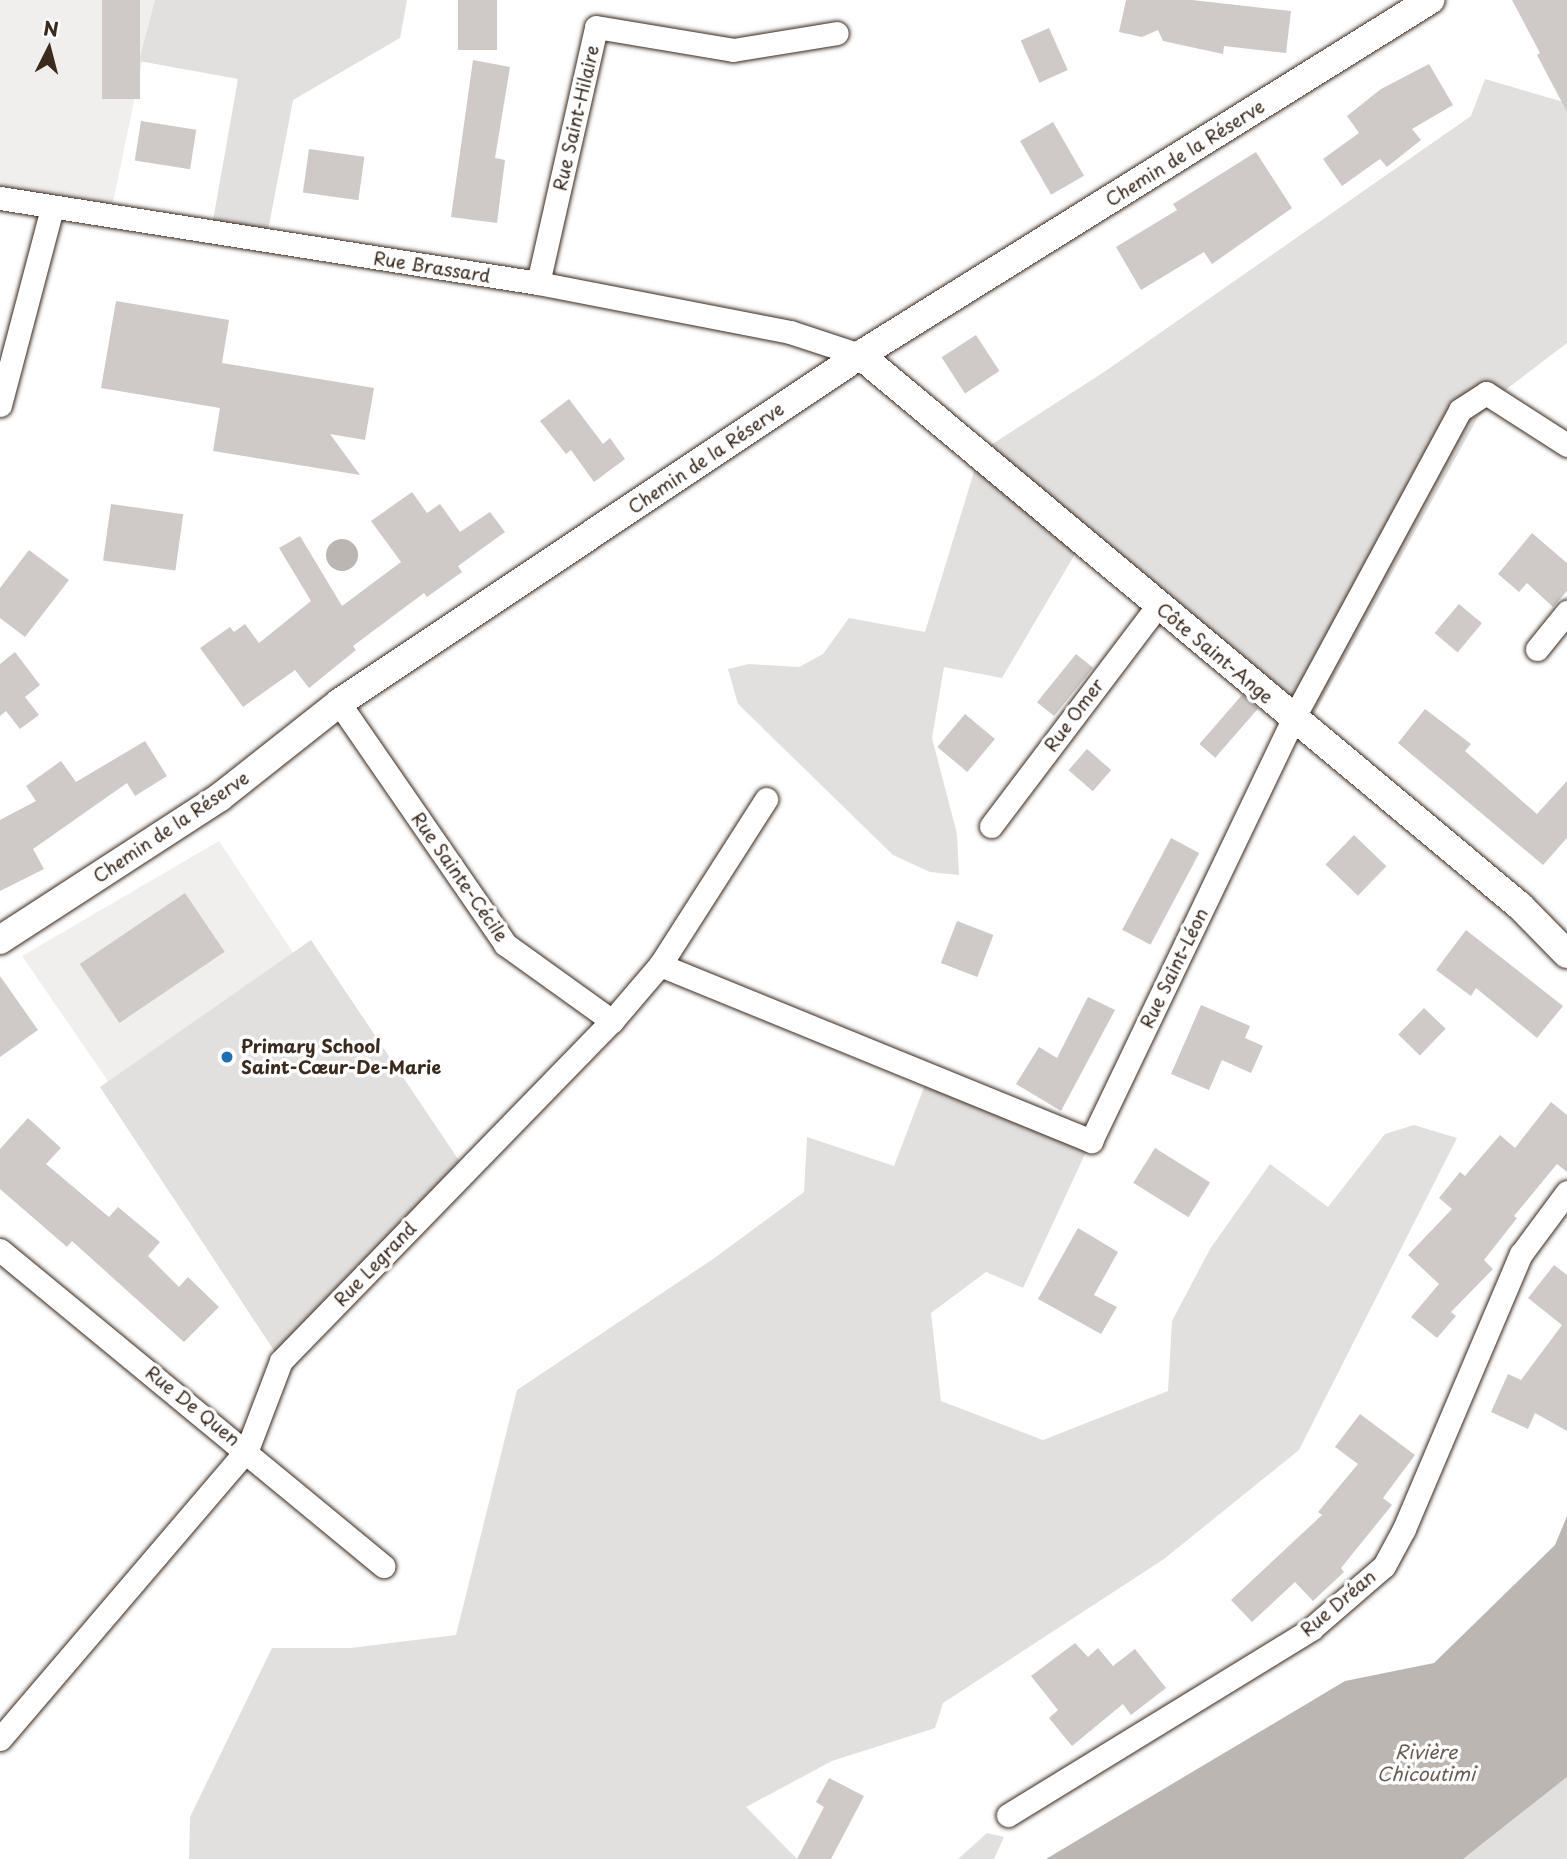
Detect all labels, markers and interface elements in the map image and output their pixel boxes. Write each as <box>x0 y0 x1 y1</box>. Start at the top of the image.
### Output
text: N <box>42 13 60 43</box>
north arrow <box>14 14 84 84</box>
street label: Rue Saint-Hilaire <box>549 43 603 193</box>
street label: Chemin de la Réserve <box>1101 95 1269 211</box>
street label: Rue Brassard <box>372 247 492 287</box>
street label: Chemin de la Réserve <box>624 398 788 518</box>
street label: Côte Saint-Ange <box>1153 598 1277 708</box>
street label: Rue Omer <box>1039 673 1109 757</box>
street label: Chemin de la Réserve <box>89 767 253 887</box>
street label: Rue Sainte-Cécile <box>407 808 513 946</box>
street label: Rue Saint-Léon <box>1135 904 1213 1032</box>
place label: Primary School Saint-Cœur-De-Marie <box>241 1036 441 1078</box>
marker: Primary School Saint-Cœur-De-Marie <box>219 1049 235 1065</box>
street label: Rue Legrand <box>329 1217 421 1311</box>
street label: Rue De Quen <box>141 1361 245 1451</box>
street label: Rue Dréan <box>1296 1565 1380 1641</box>
water label: Rivière Chicoutimi <box>1377 1741 1475 1785</box>

